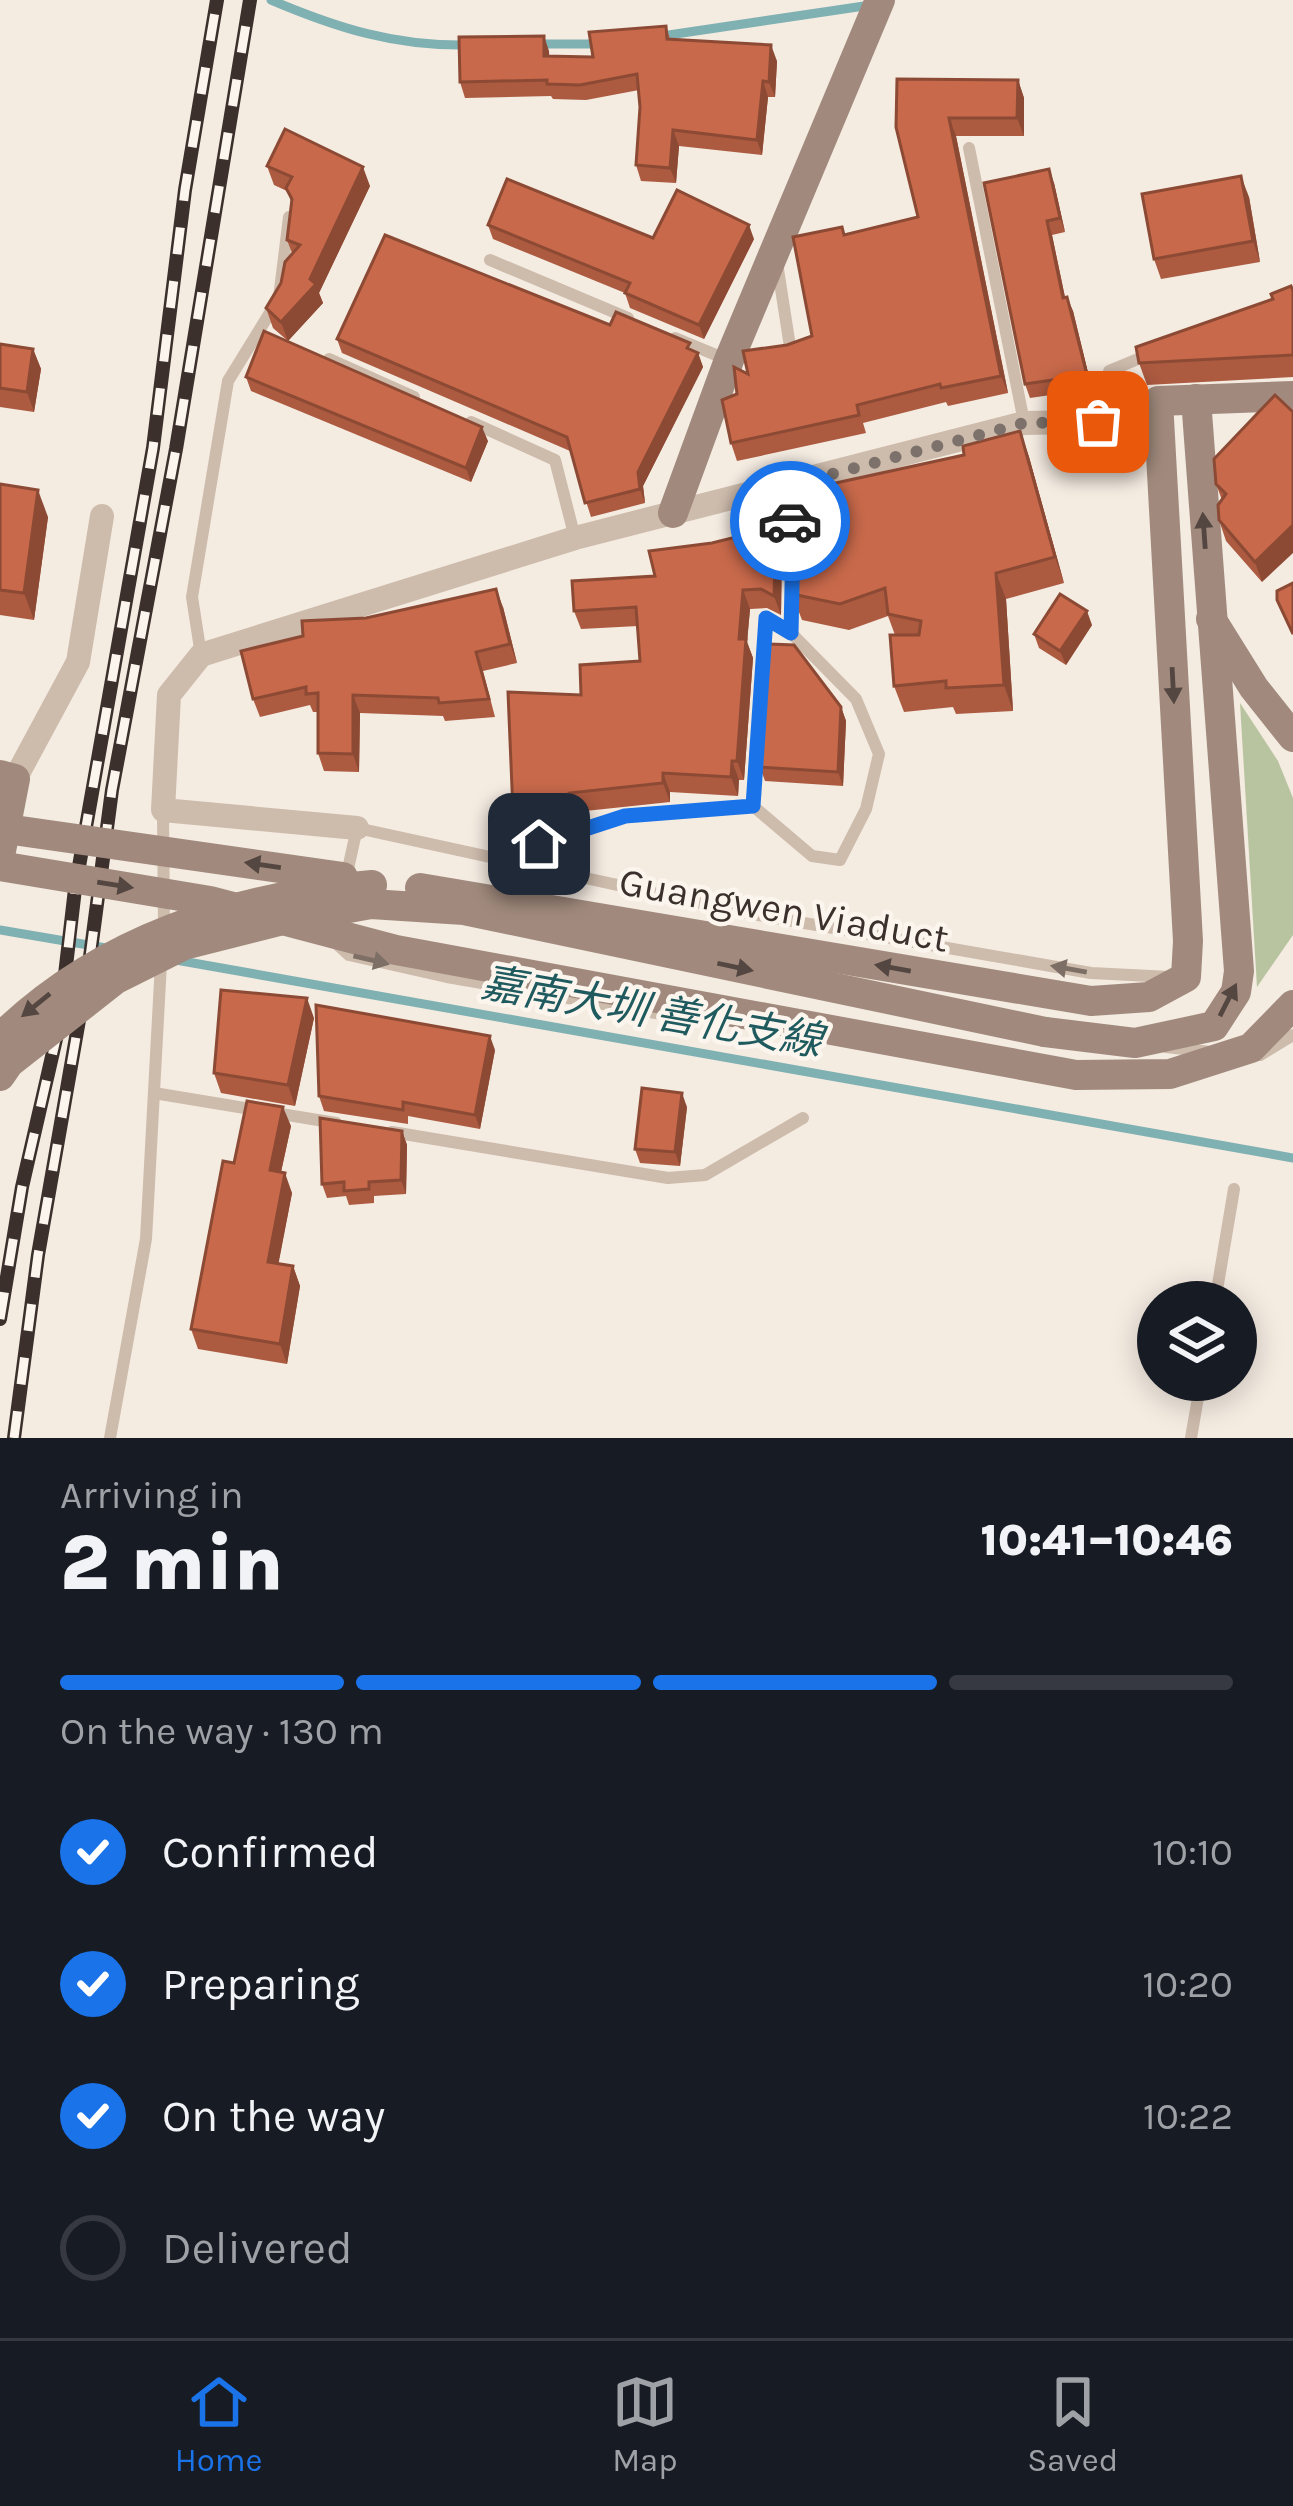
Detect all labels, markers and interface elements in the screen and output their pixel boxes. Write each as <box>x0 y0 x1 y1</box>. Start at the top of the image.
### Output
pin <box>1047 371 1149 473</box>
icon: bag <box>1065 389 1131 455</box>
courier <box>730 461 850 581</box>
icon: car <box>757 488 823 554</box>
one-way arrow <box>1194 511 1213 549</box>
one-way arrow <box>1164 667 1183 705</box>
pin <box>488 793 590 895</box>
icon: home <box>506 811 572 877</box>
one-way arrow <box>243 855 281 874</box>
street label: Guangwen Viaduct <box>616 858 952 962</box>
one-way arrow <box>97 876 135 895</box>
one-way arrow <box>353 951 390 970</box>
water label: 嘉南大圳 善化支線 <box>478 957 830 1067</box>
one-way arrow <box>716 958 754 977</box>
one-way arrow <box>874 958 911 977</box>
one-way arrow <box>1050 960 1087 979</box>
one-way arrow <box>1218 983 1238 1018</box>
one-way arrow <box>21 992 51 1018</box>
map controls <box>1137 1281 1257 1401</box>
button: layers <box>1137 1281 1257 1401</box>
text: Arriving in <box>60 1472 243 1518</box>
text: 10:41–10:46 <box>981 1514 1233 1566</box>
text: 2 min <box>60 1517 284 1609</box>
text: On the way · 130 m <box>60 1708 384 1754</box>
icon: check <box>60 1819 126 1885</box>
text: Confirmed <box>162 1826 378 1878</box>
text: 10:10 <box>1152 1829 1233 1875</box>
icon: check <box>60 1951 126 2017</box>
text: Preparing <box>162 1958 360 2010</box>
text: 10:20 <box>1142 1961 1233 2007</box>
icon: check <box>60 2083 126 2149</box>
text: On the way <box>162 2090 385 2142</box>
text: 10:22 <box>1143 2093 1233 2139</box>
text: Delivered <box>162 2222 353 2274</box>
tab: Home <box>175 2369 263 2479</box>
tab: Map <box>612 2369 678 2479</box>
tab: Saved <box>1027 2369 1118 2479</box>

